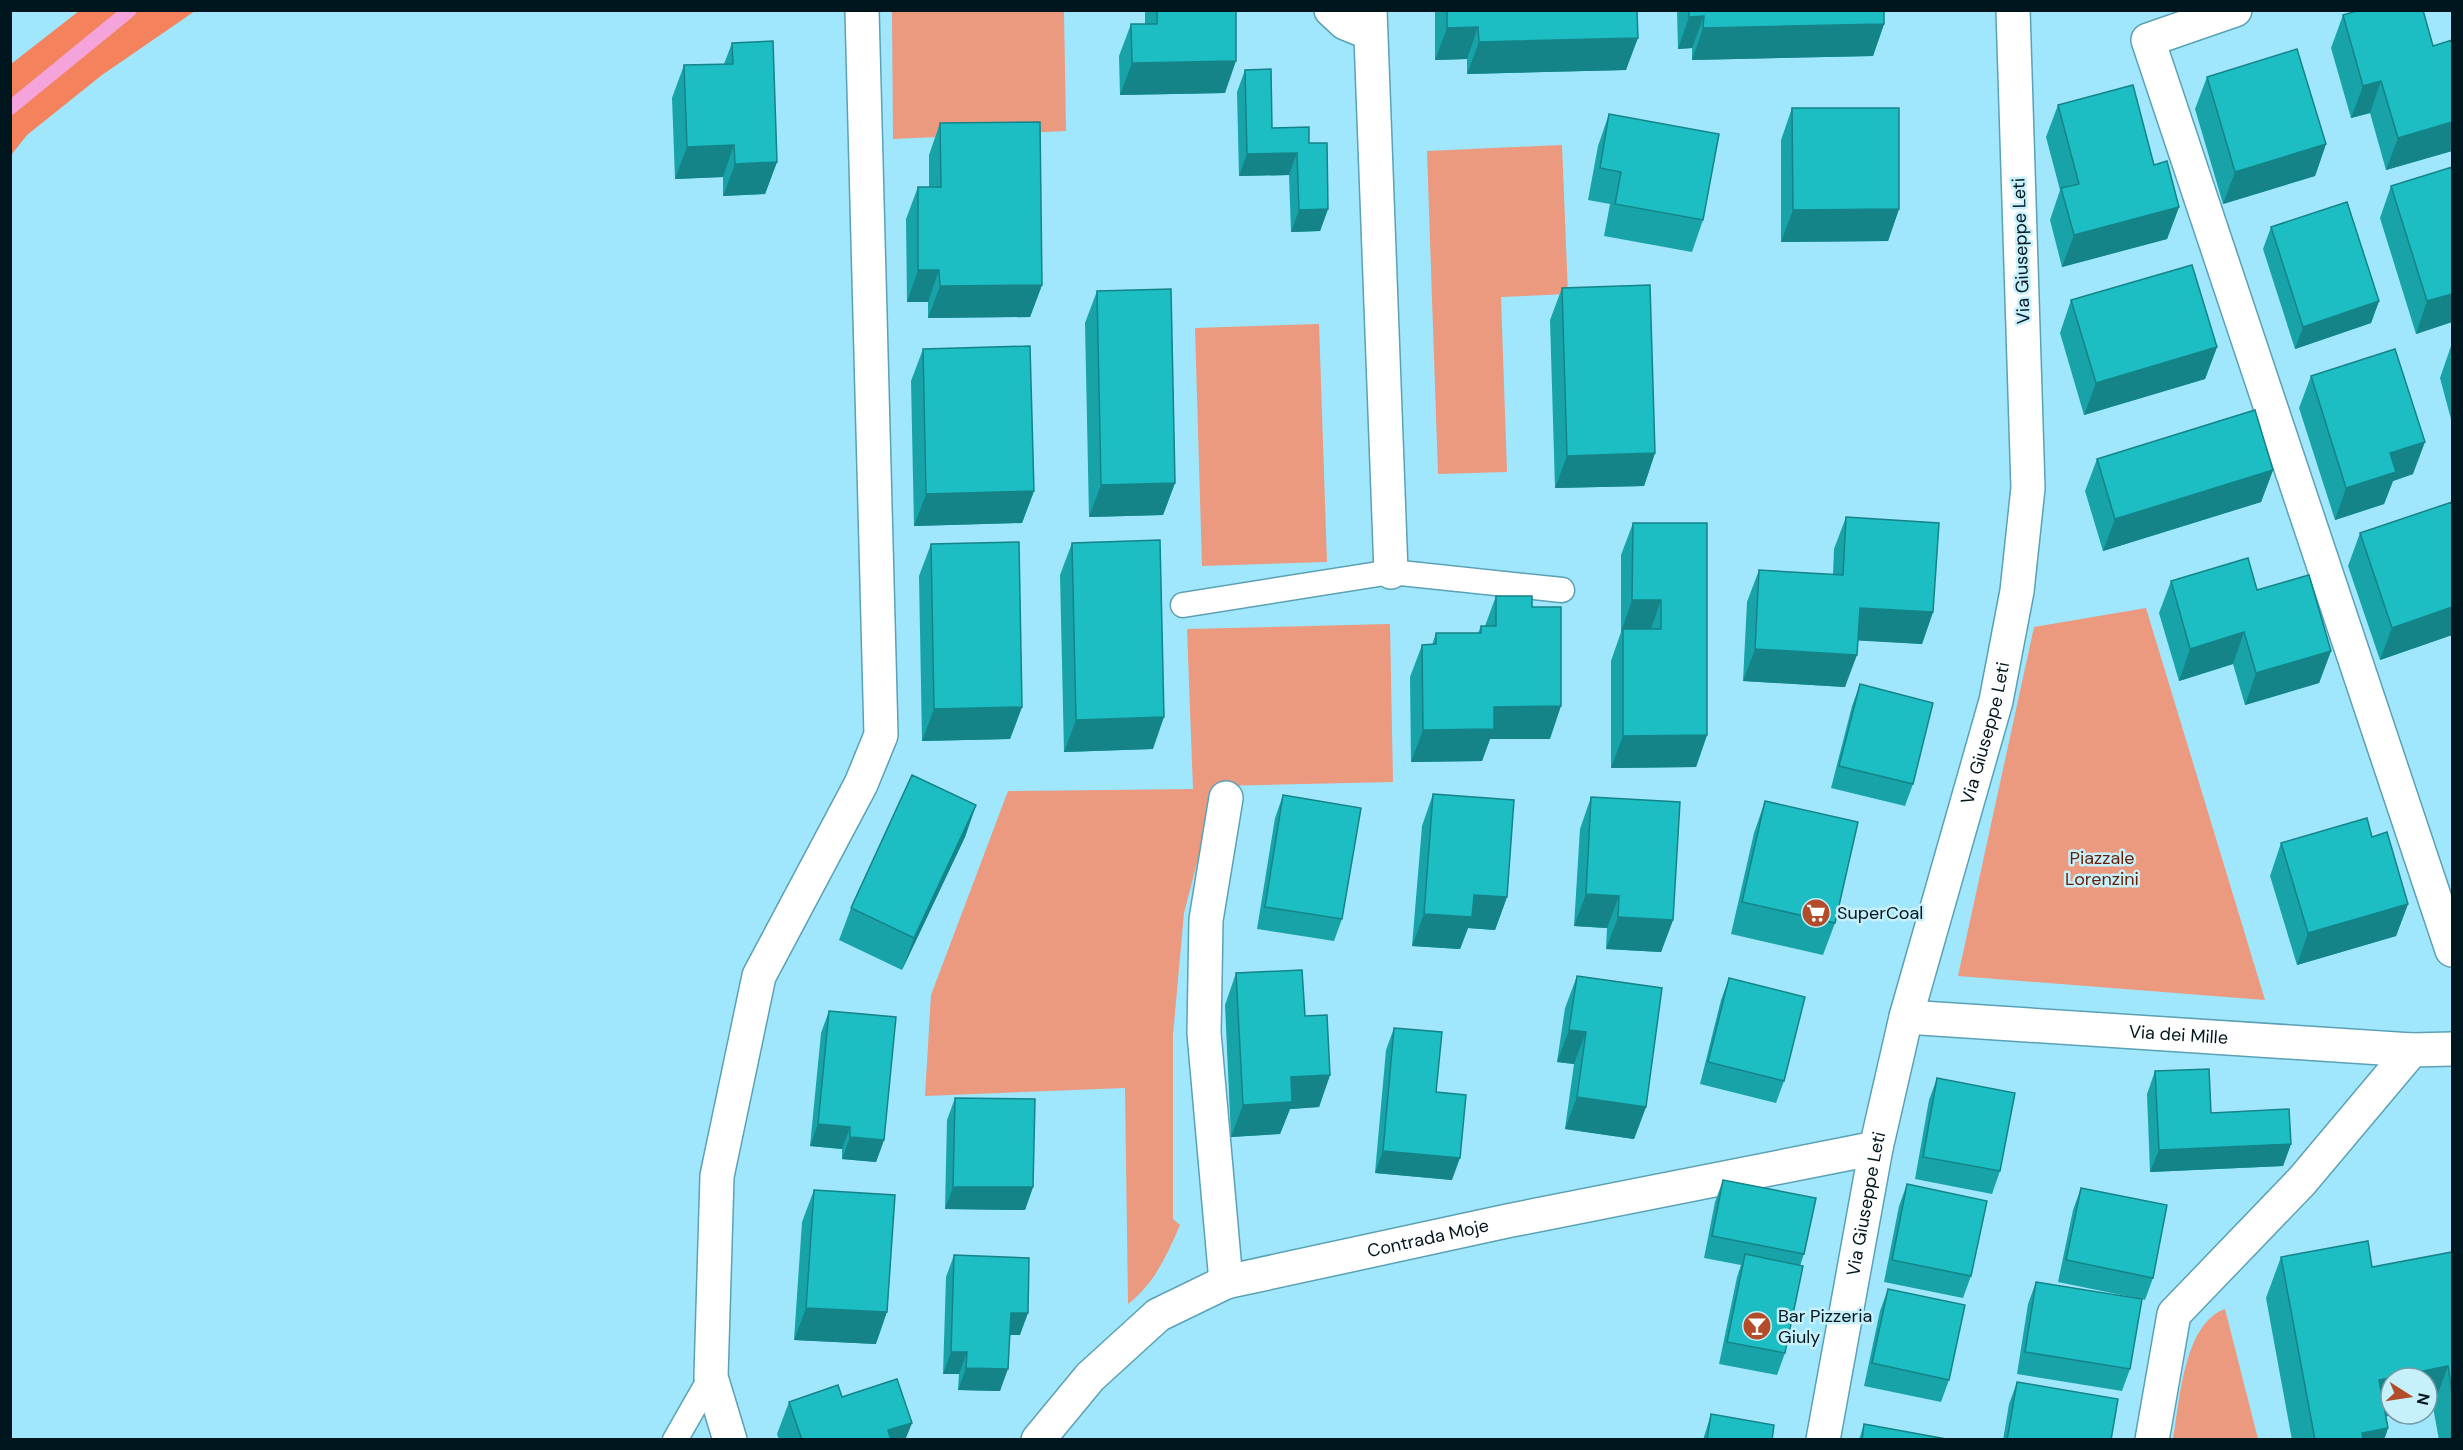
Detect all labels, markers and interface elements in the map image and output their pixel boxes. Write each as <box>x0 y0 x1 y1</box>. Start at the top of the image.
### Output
street label: Via Giuseppe Leti <box>2006 177 2036 325</box>
street label: Via Giuseppe Leti <box>1955 660 2015 807</box>
park label: Piazzale Lorenzini <box>2065 846 2139 891</box>
supermarket icon: SuperCoal <box>1800 897 1832 929</box>
place label: SuperCoal <box>1837 901 1923 925</box>
street label: Via dei Mille <box>2128 1020 2229 1050</box>
street label: Via Giuseppe Leti <box>1841 1129 1891 1278</box>
street label: Contrada Moje <box>1365 1213 1491 1263</box>
place label: Bar Pizzeria Giuly <box>1778 1304 1872 1349</box>
bar icon: Bar Pizzeria Giuly <box>1741 1310 1773 1342</box>
north arrow <box>2379 1366 2439 1426</box>
text: N <box>2412 1391 2435 1407</box>

